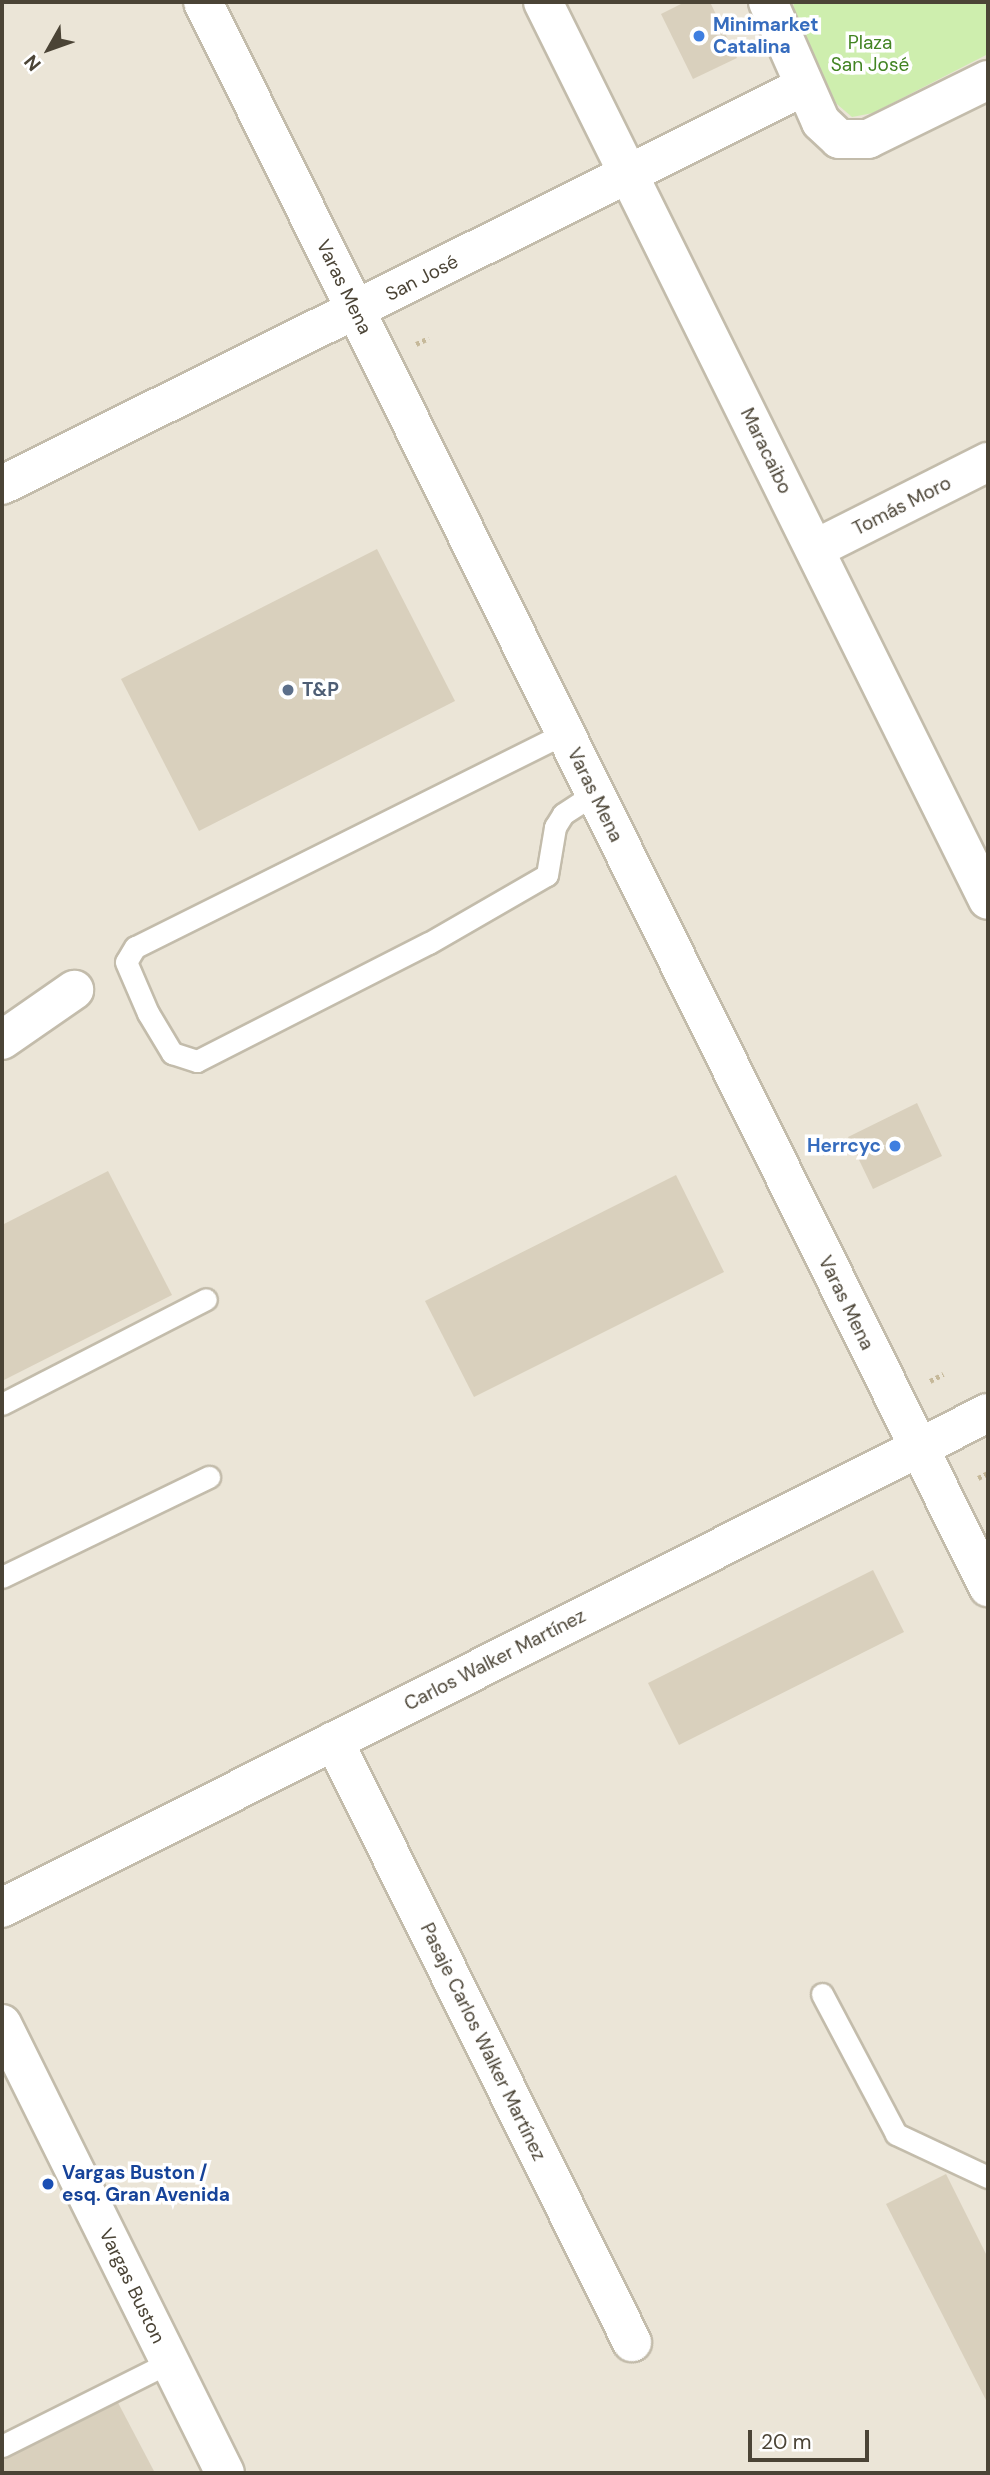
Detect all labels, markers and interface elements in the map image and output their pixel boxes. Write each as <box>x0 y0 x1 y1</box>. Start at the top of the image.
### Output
north arrow <box>14 14 84 84</box>
place label: Minimarket Catalina <box>713 14 818 58</box>
marker: Minimarket Catalina <box>691 28 707 44</box>
park label: Plaza San José <box>831 32 909 76</box>
text: N <box>19 49 47 76</box>
street label: Varas Mena <box>311 236 377 338</box>
street label: San José <box>382 250 462 306</box>
street label: Maracaibo <box>735 404 797 498</box>
street label: Tomás Moro <box>849 471 955 541</box>
place label: T&P <box>302 679 339 701</box>
marker: T&P <box>280 682 296 698</box>
street label: Varas Mena <box>562 744 628 846</box>
place label: Herrcyc <box>807 1135 881 1157</box>
marker: Herrcyc <box>887 1138 903 1154</box>
street label: Varas Mena <box>813 1252 879 1354</box>
street label: Carlos Walker Martínez <box>401 1604 589 1716</box>
street label: Pasaje Carlos Walker Martínez <box>415 1919 551 2165</box>
place label: Vargas Buston / esq. Gran Avenida <box>62 2162 230 2206</box>
marker: Vargas Buston / esq. Gran Avenida <box>40 2176 56 2192</box>
street label: Vargas Buston <box>94 2225 170 2347</box>
scale bar <box>752 2416 873 2460</box>
text: 20 m <box>761 2428 812 2456</box>

